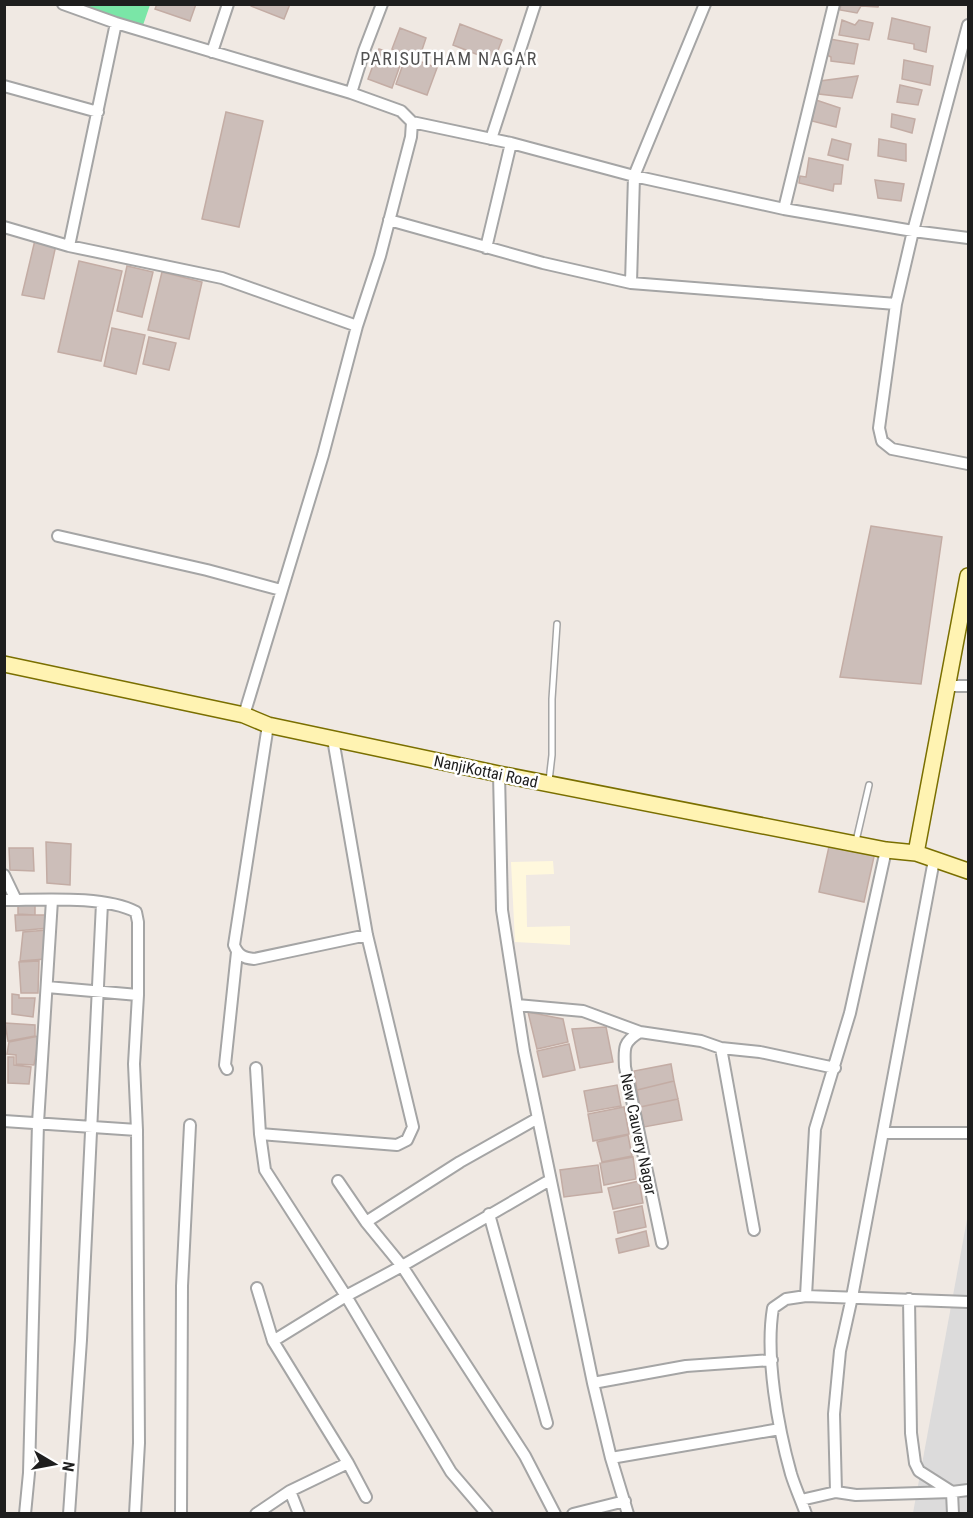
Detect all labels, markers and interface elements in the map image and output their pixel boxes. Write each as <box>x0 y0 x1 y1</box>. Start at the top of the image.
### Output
district label: PARISUTHAM NAGAR <box>360 48 538 69</box>
street label: NanjiKottai Road <box>432 751 540 792</box>
street label: New Cauvery Nagar <box>616 1072 661 1197</box>
north arrow <box>24 1434 84 1494</box>
text: N <box>58 1460 78 1473</box>

